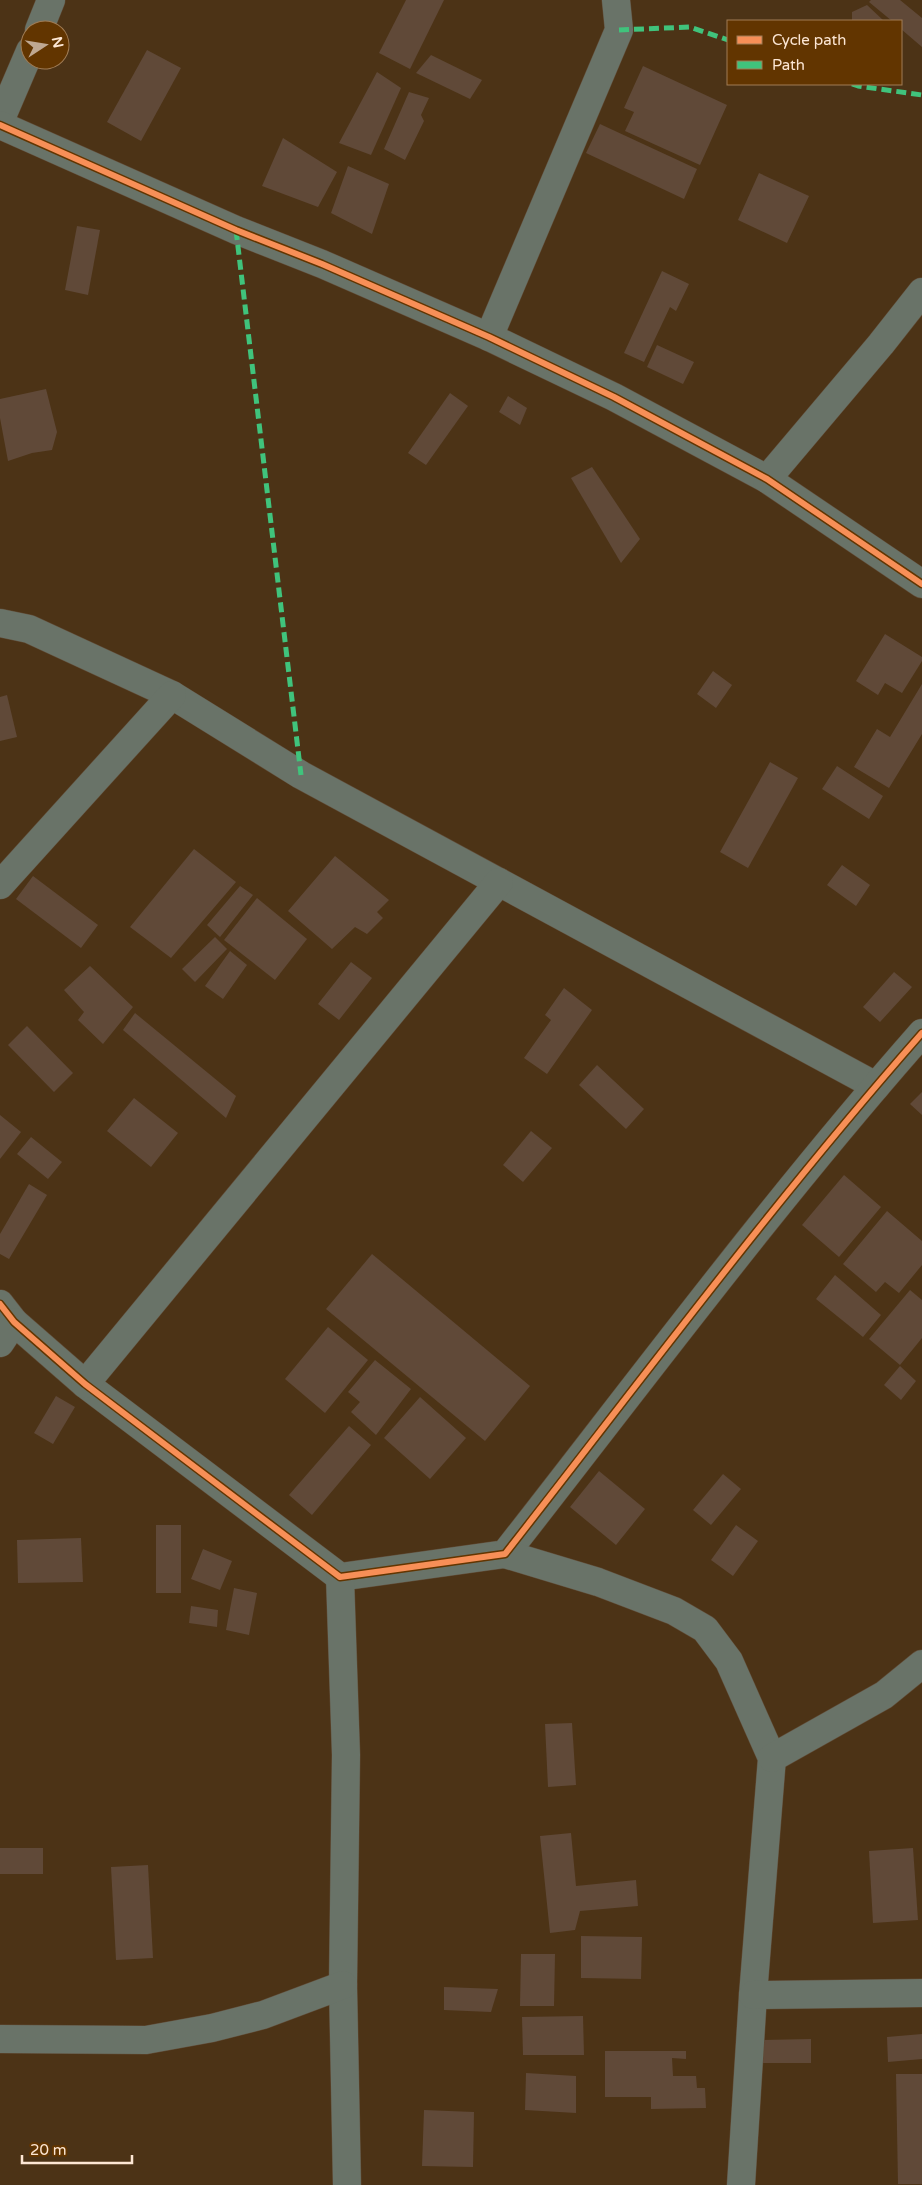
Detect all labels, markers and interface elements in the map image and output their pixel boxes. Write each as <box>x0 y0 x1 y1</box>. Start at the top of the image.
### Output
north arrow <box>20 20 70 70</box>
legend <box>727 20 902 85</box>
text: Cycle path <box>772 31 846 49</box>
text: N <box>48 35 67 50</box>
text: Path <box>772 56 805 74</box>
scale bar <box>22 2132 132 2164</box>
text: 20 m <box>30 2141 67 2159</box>

